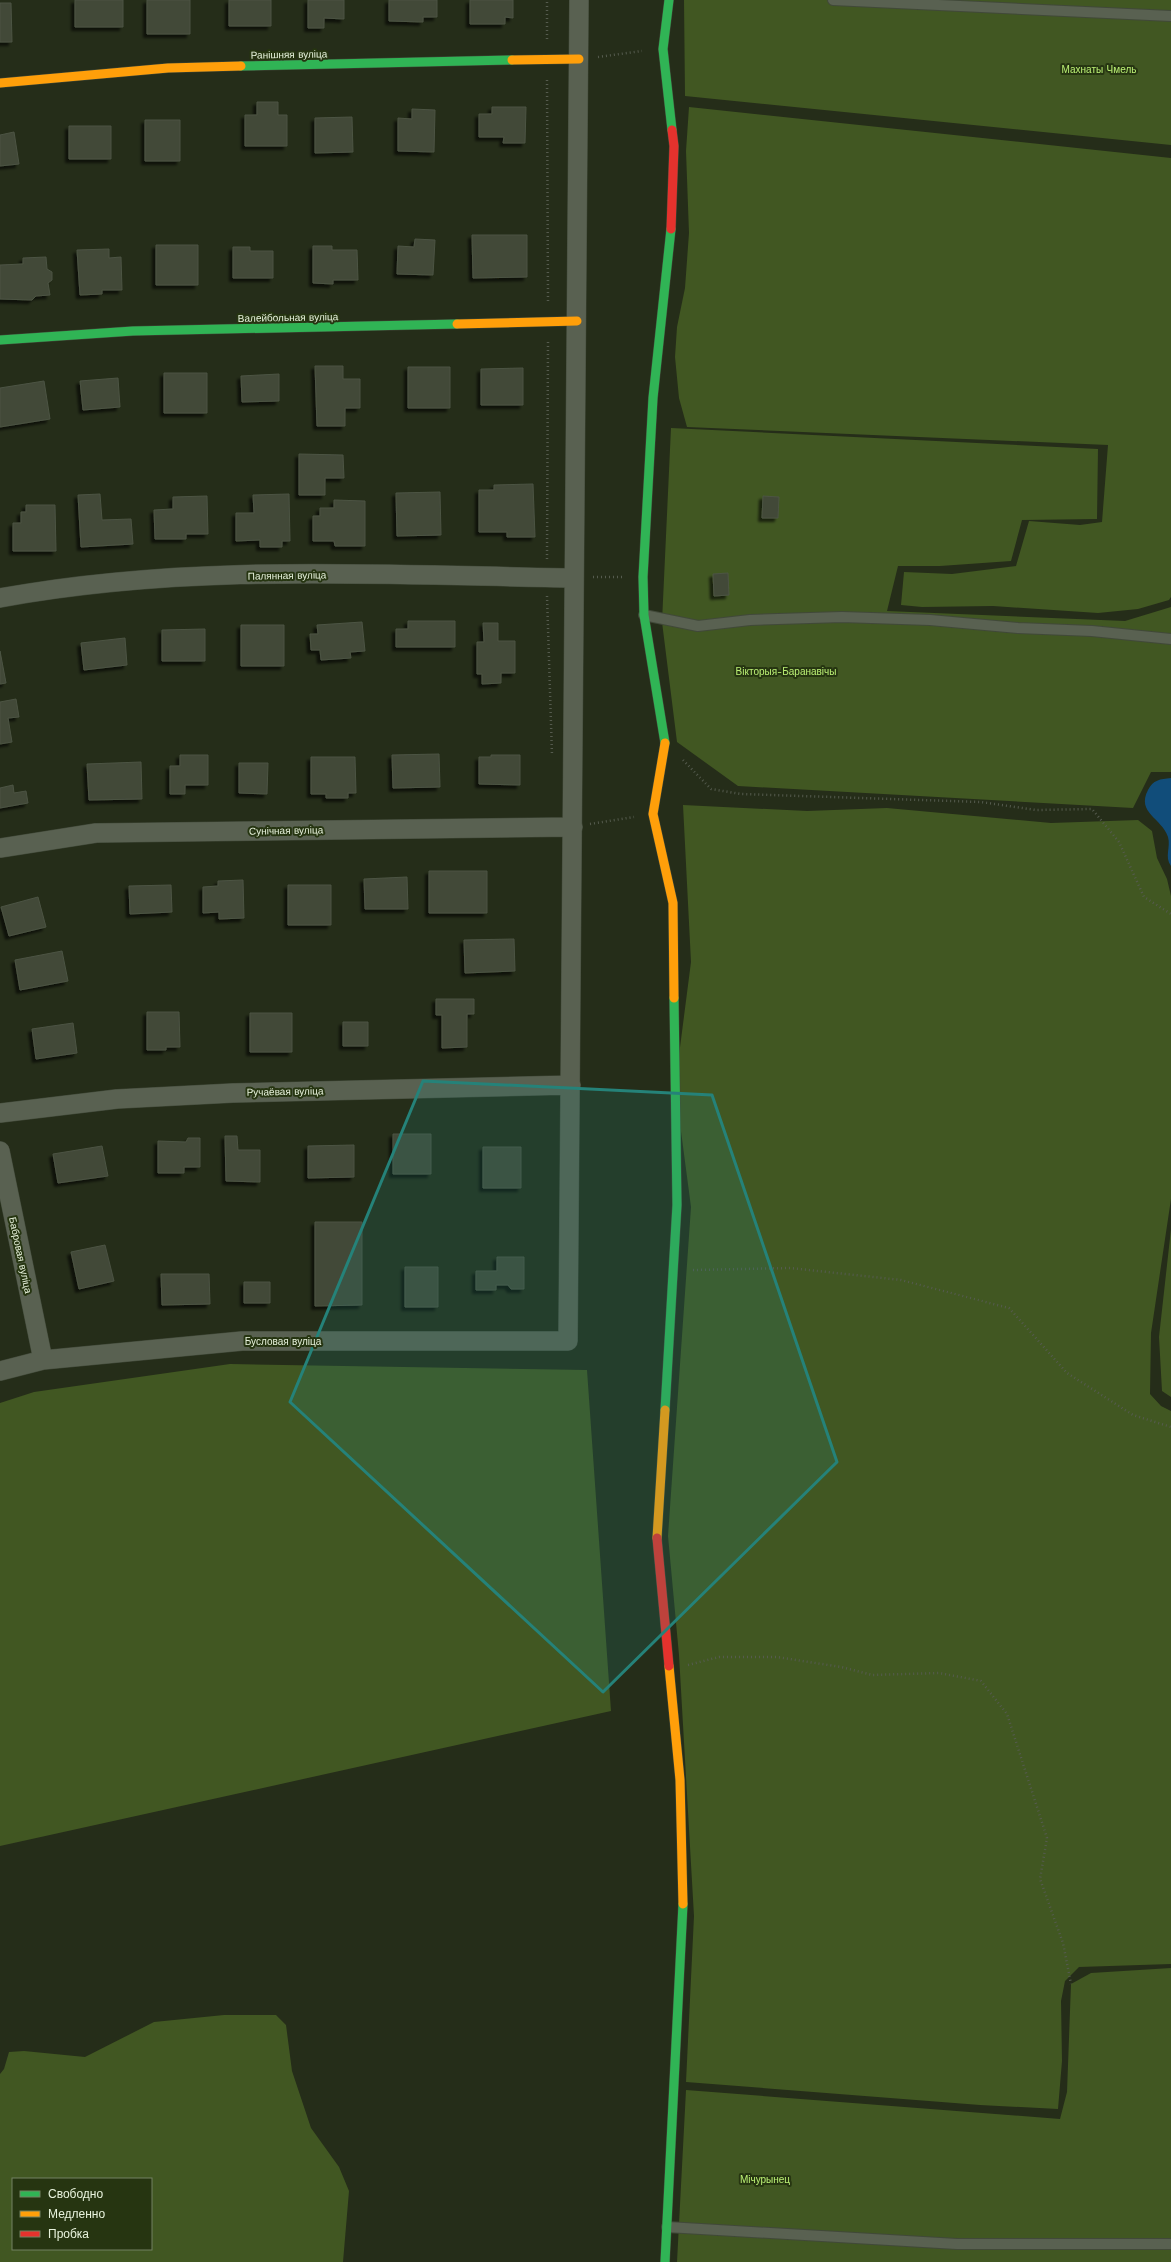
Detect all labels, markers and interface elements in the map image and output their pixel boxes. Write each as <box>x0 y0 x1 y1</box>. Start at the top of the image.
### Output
street label: Ранішняя вуліца <box>251 48 328 61</box>
park label: Махнаты Чмель <box>1062 64 1136 75</box>
street label: Валейбольная вуліца <box>238 311 339 324</box>
street label: Палянная вуліца <box>248 569 327 582</box>
park label: Вікторыя-Баранавічы <box>736 666 836 677</box>
street label: Сунічная вуліца <box>249 824 324 837</box>
street label: Ручаёвая вуліца <box>247 1085 324 1098</box>
street label: Бабровая вуліца <box>7 1216 34 1295</box>
street label: Бусловая вуліца <box>245 1336 322 1347</box>
park label: Мічурынец <box>740 2174 790 2185</box>
legend <box>12 2178 152 2250</box>
text: Свободно <box>48 2187 103 2201</box>
text: Медленно <box>48 2207 105 2221</box>
text: Пробка <box>48 2227 89 2241</box>

